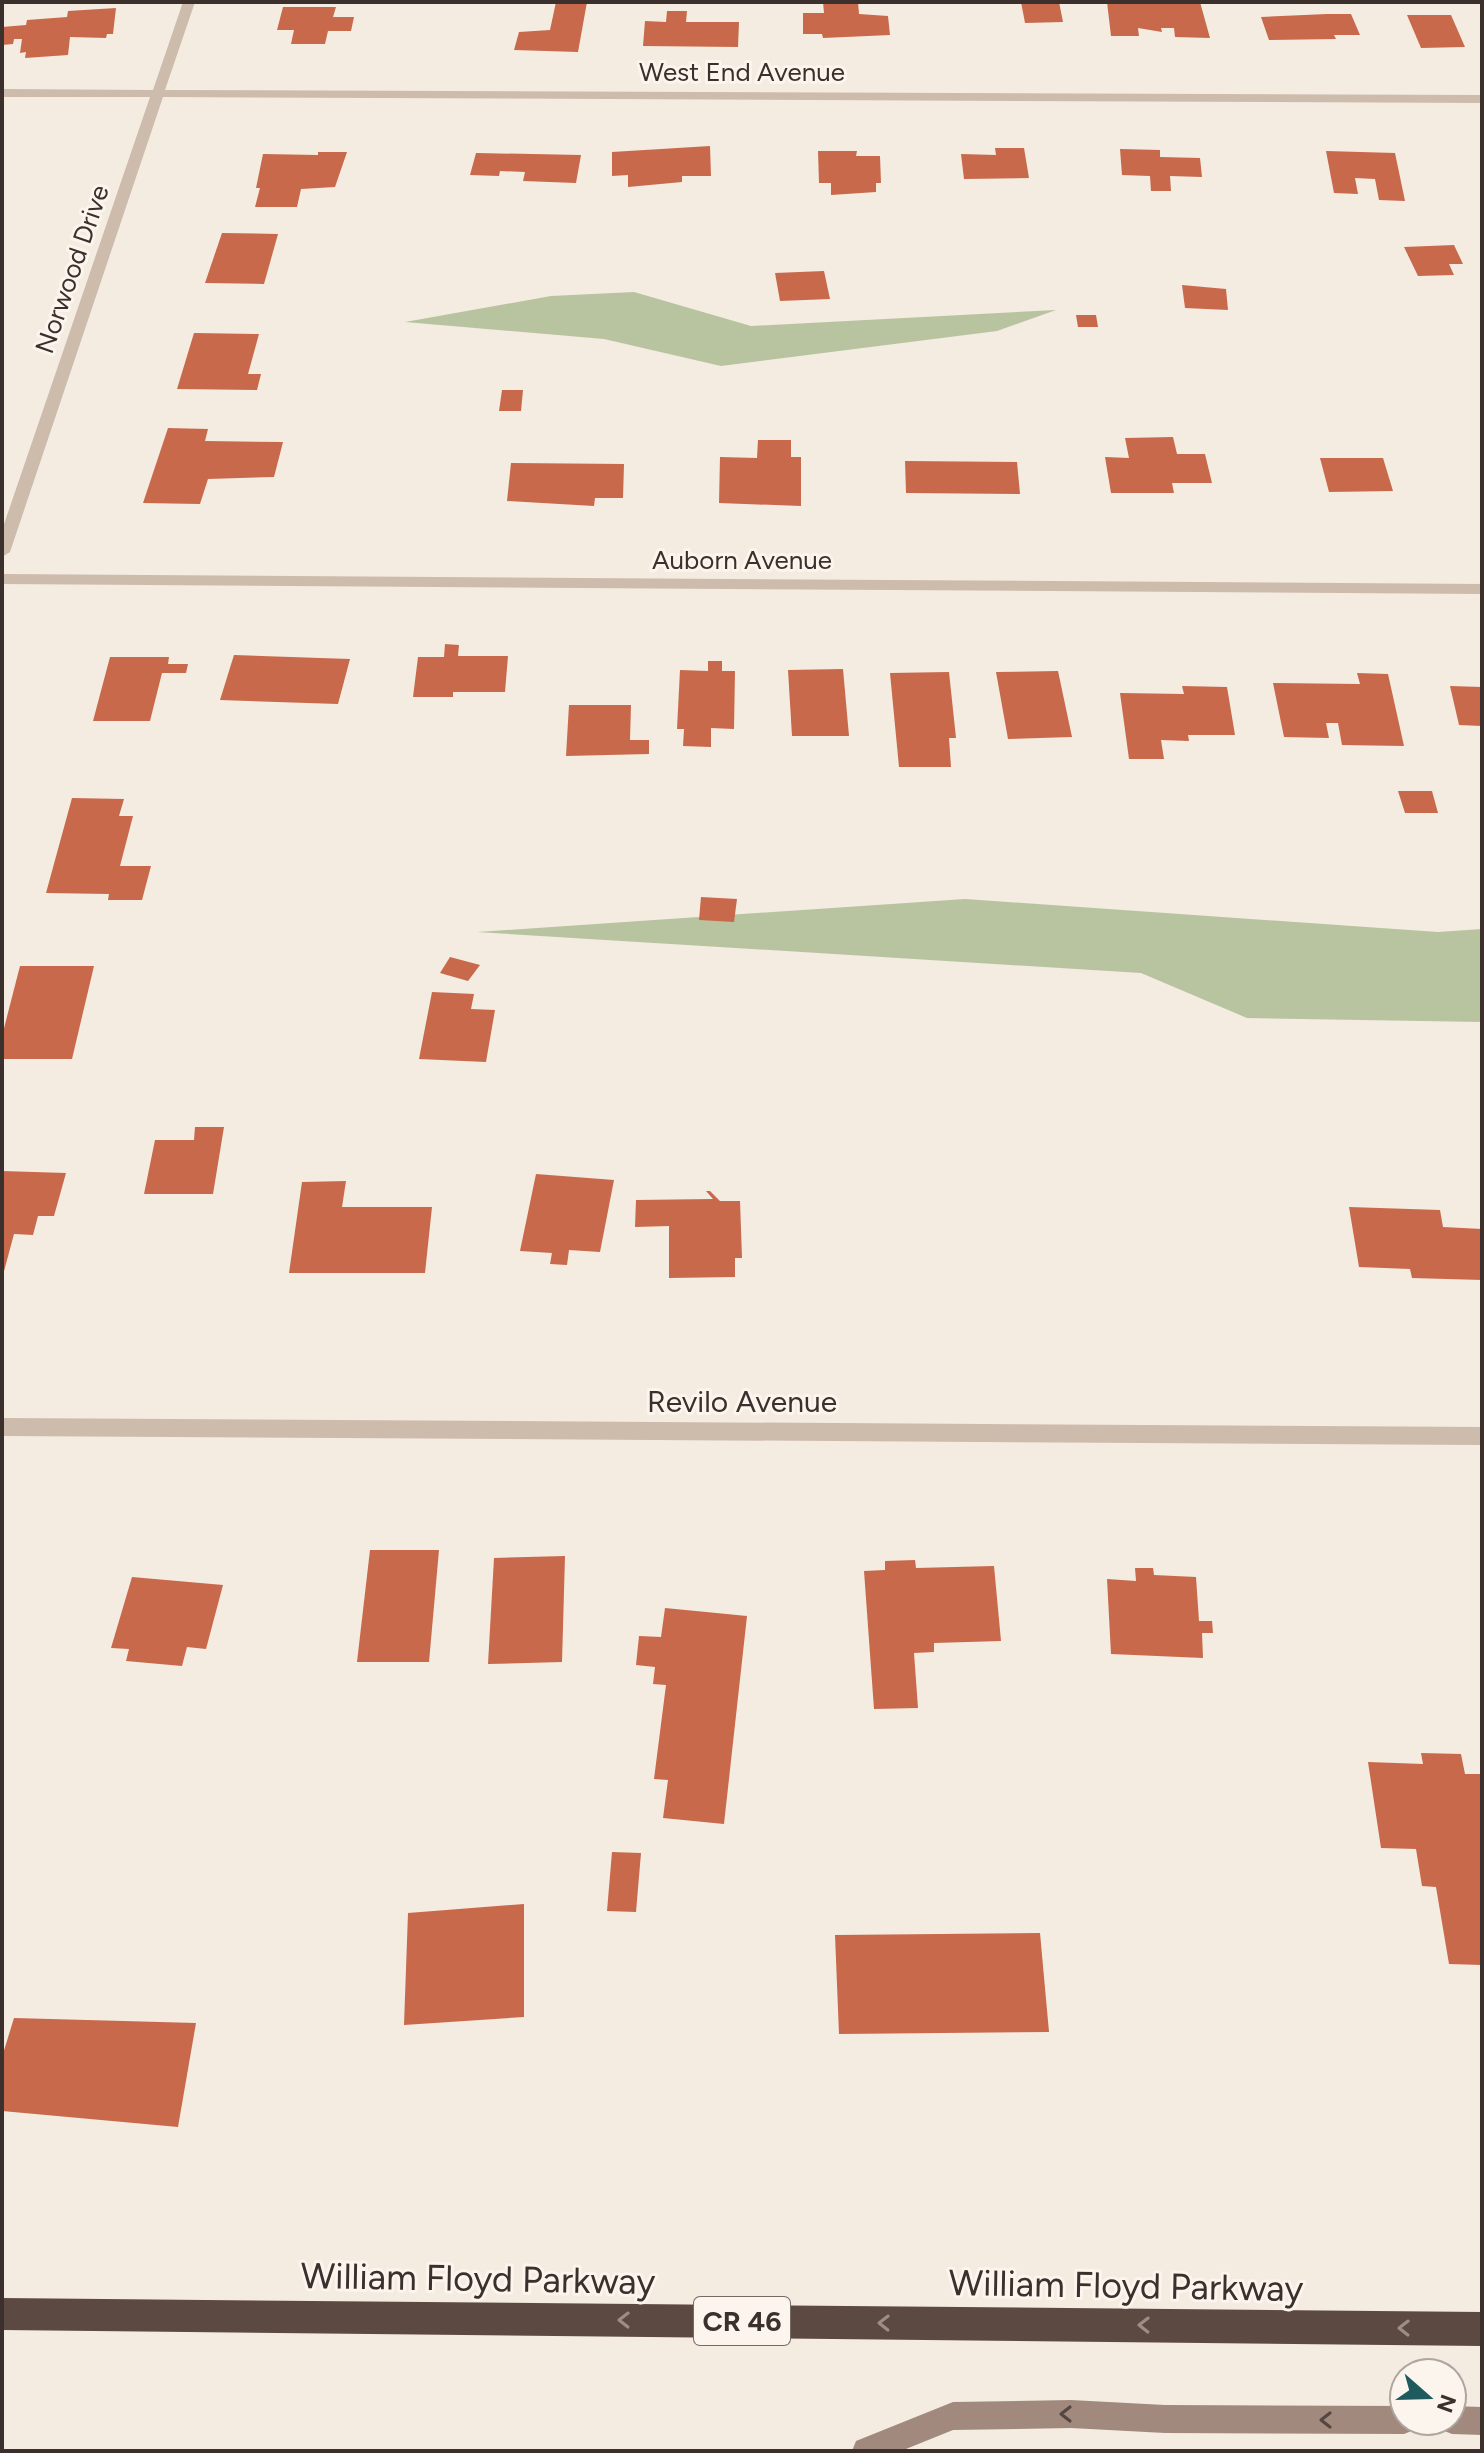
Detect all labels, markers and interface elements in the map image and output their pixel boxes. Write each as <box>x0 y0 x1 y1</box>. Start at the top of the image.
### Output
street label: West End Avenue <box>639 56 845 88</box>
street label: Norwood Drive <box>28 181 116 357</box>
street label: Auborn Avenue <box>652 544 832 576</box>
street label: Revilo Avenue <box>647 1383 837 1420</box>
street label: William Floyd Parkway <box>300 2254 656 2303</box>
street label: William Floyd Parkway <box>948 2261 1304 2310</box>
road number: CR 46 <box>694 2297 790 2345</box>
one-way arrow <box>617 2311 630 2329</box>
one-way arrow <box>877 2314 890 2332</box>
one-way arrow <box>1137 2316 1150 2334</box>
one-way arrow <box>1397 2319 1410 2337</box>
north arrow <box>1388 2357 1468 2437</box>
text: N <box>1431 2391 1462 2416</box>
one-way arrow <box>1059 2405 1072 2423</box>
one-way arrow <box>1319 2411 1332 2429</box>

